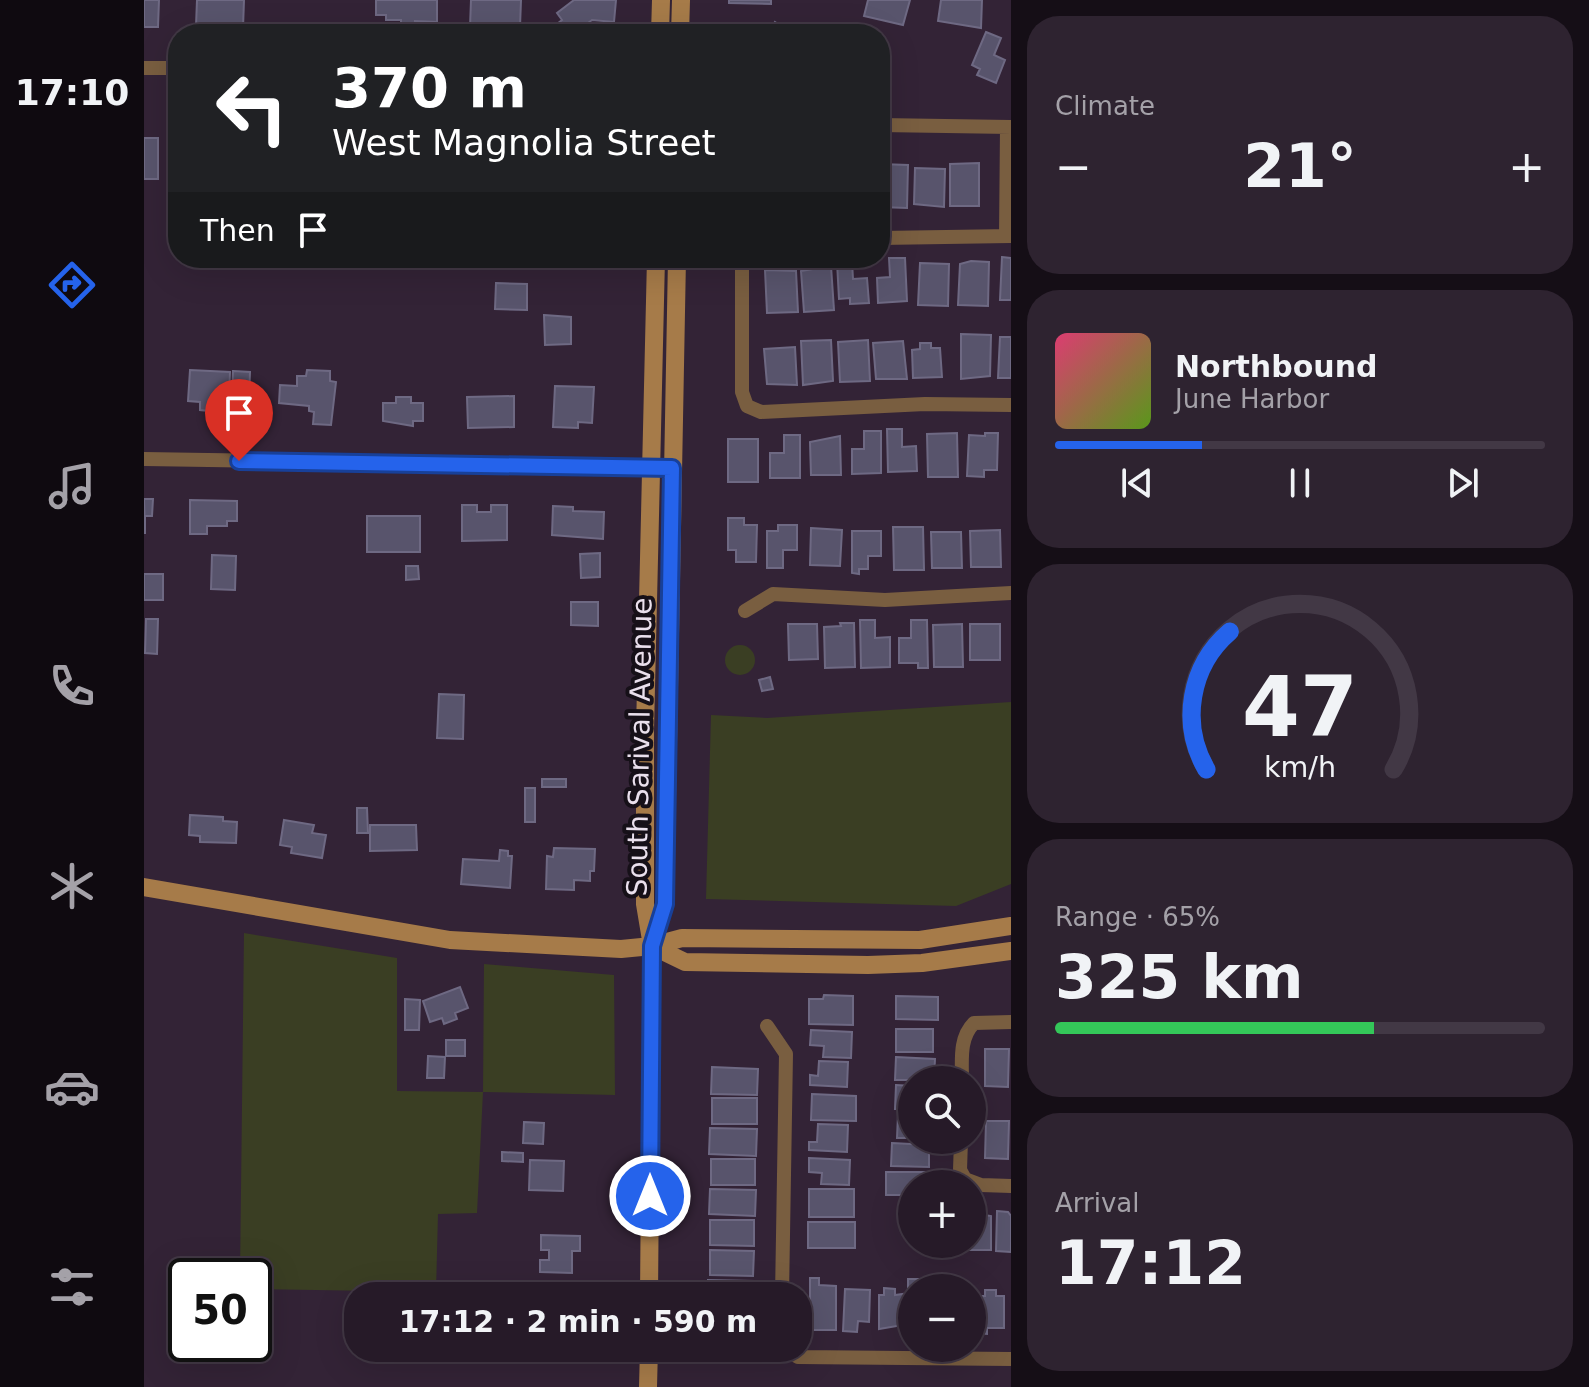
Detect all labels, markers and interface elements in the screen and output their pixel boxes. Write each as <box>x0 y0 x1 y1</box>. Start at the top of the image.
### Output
text: 370 m <box>332 55 527 120</box>
icon: left <box>200 56 304 160</box>
text: 17:10 <box>15 72 129 113</box>
text: Climate <box>1055 91 1155 121</box>
text: West Magnolia Street <box>332 122 716 163</box>
text: 21° <box>1243 131 1357 201</box>
text: − <box>1055 141 1092 192</box>
text: + <box>1508 141 1545 192</box>
icon: arrive <box>291 208 335 252</box>
text: Then <box>200 213 275 248</box>
icon: directions <box>44 257 100 313</box>
text: Northbound <box>1175 349 1378 384</box>
pin <box>205 379 273 461</box>
text: June Harbor <box>1175 384 1329 414</box>
icon: arrive <box>217 391 261 435</box>
icon: music <box>44 458 100 514</box>
icon: previous <box>1115 461 1159 505</box>
icon: pause <box>1278 461 1322 505</box>
icon: next <box>1441 461 1485 505</box>
street label: South Sarival Avenue <box>620 597 659 897</box>
icon: phone <box>44 658 100 714</box>
text: 47 <box>1242 658 1358 755</box>
text: km/h <box>1264 750 1336 784</box>
icon: climate <box>44 858 100 914</box>
text: Range · 65% <box>1055 902 1220 932</box>
text: 325 km <box>1055 942 1304 1012</box>
icon: car <box>44 1059 100 1115</box>
map controls <box>898 1066 986 1362</box>
button: search <box>898 1066 986 1154</box>
position arrow <box>608 1154 692 1238</box>
button: + <box>898 1170 986 1258</box>
text: Arrival <box>1055 1188 1139 1218</box>
text: 17:12 <box>1055 1228 1246 1298</box>
speed limit sign: 50 <box>168 1258 272 1362</box>
icon: filters <box>44 1259 100 1315</box>
button: − <box>898 1274 986 1362</box>
text: 17:12 · 2 min · 590 m <box>399 1304 757 1339</box>

